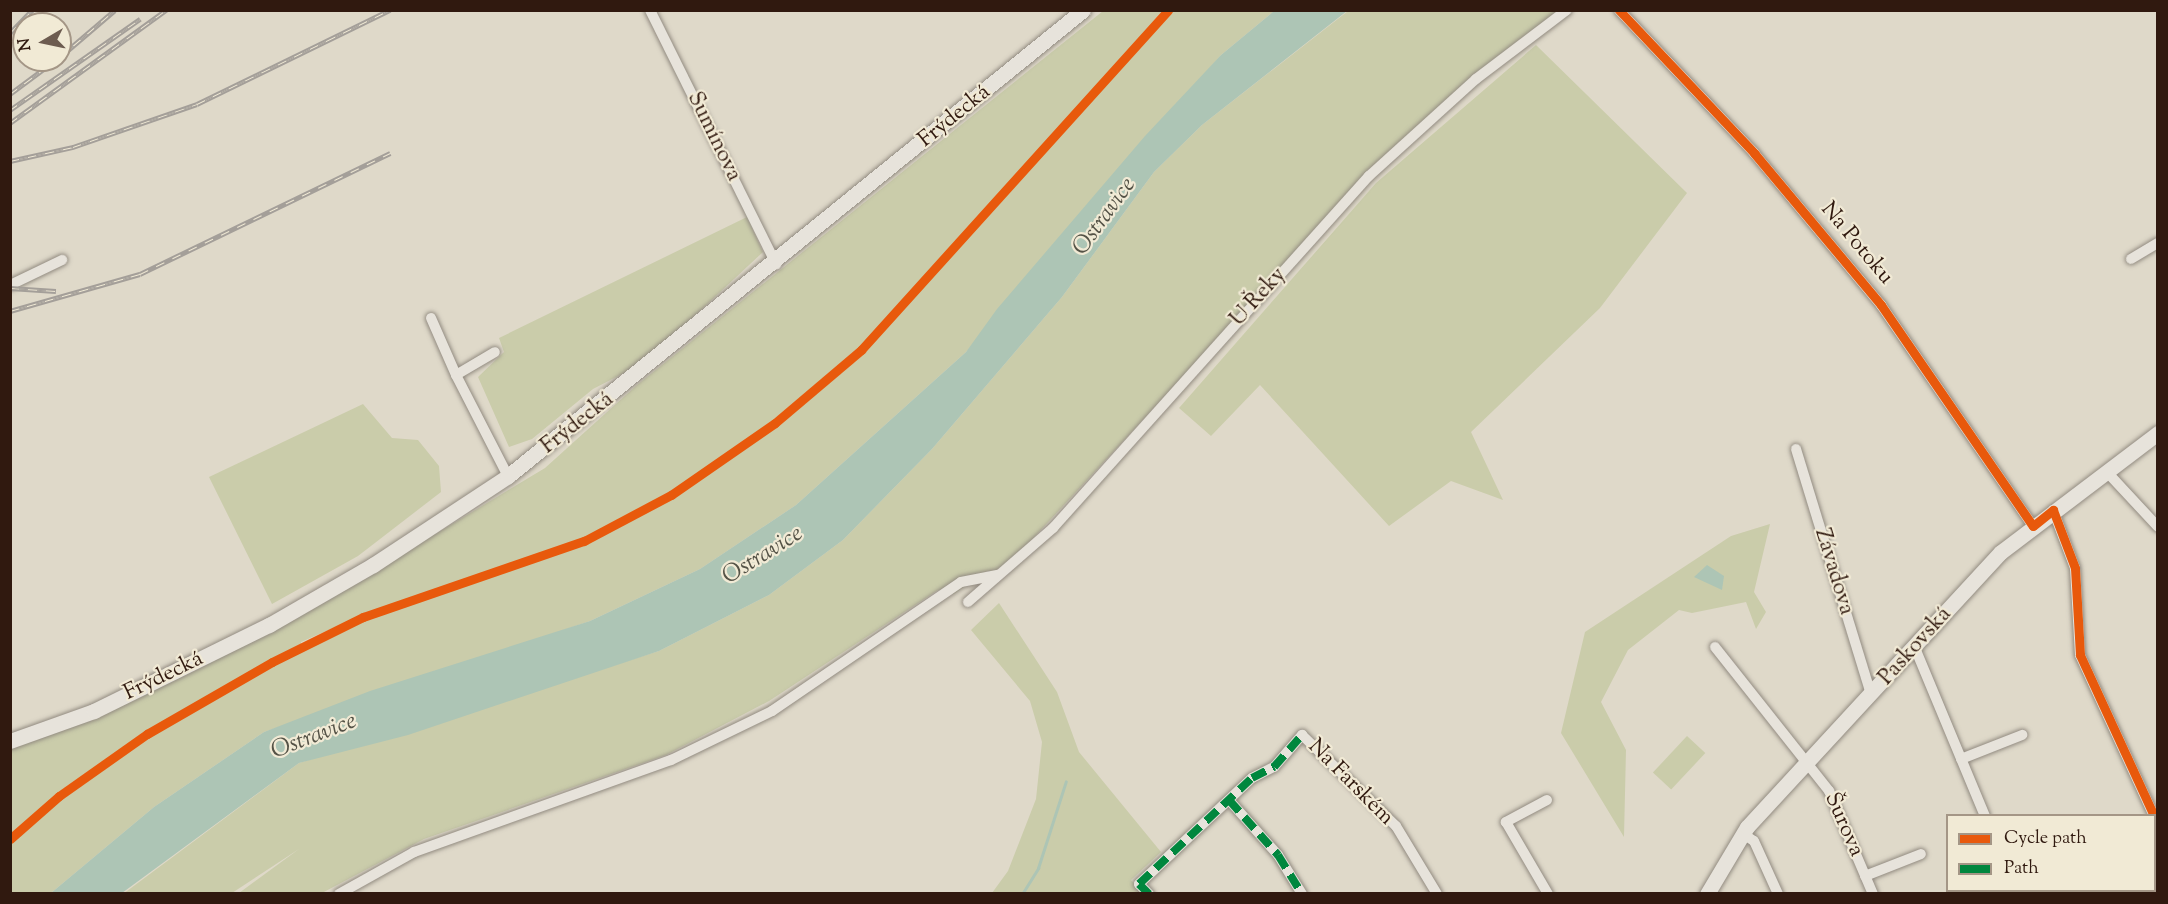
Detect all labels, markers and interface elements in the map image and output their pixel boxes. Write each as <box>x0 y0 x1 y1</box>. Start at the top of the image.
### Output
north arrow <box>12 12 72 72</box>
text: N <box>13 36 38 53</box>
street label: Frýdecká <box>914 80 996 154</box>
street label: Sumínova <box>680 88 746 186</box>
water label: Ostravice <box>1067 172 1143 262</box>
street label: Na Potoku <box>1814 197 1898 291</box>
street label: U Řeky <box>1226 263 1292 333</box>
street label: Frýdecká <box>536 387 620 461</box>
water label: Ostravice <box>717 520 809 592</box>
street label: Závadova <box>1807 526 1859 618</box>
street label: Paskovská <box>1874 602 1958 692</box>
street label: Frýdecká <box>120 646 208 708</box>
water label: Ostravice <box>267 708 361 766</box>
street label: Na Farském <box>1301 734 1399 832</box>
street label: Šurova <box>1817 789 1869 861</box>
legend <box>1946 814 2156 892</box>
text: Cycle path <box>2004 826 2087 852</box>
text: Path <box>2004 856 2039 882</box>

